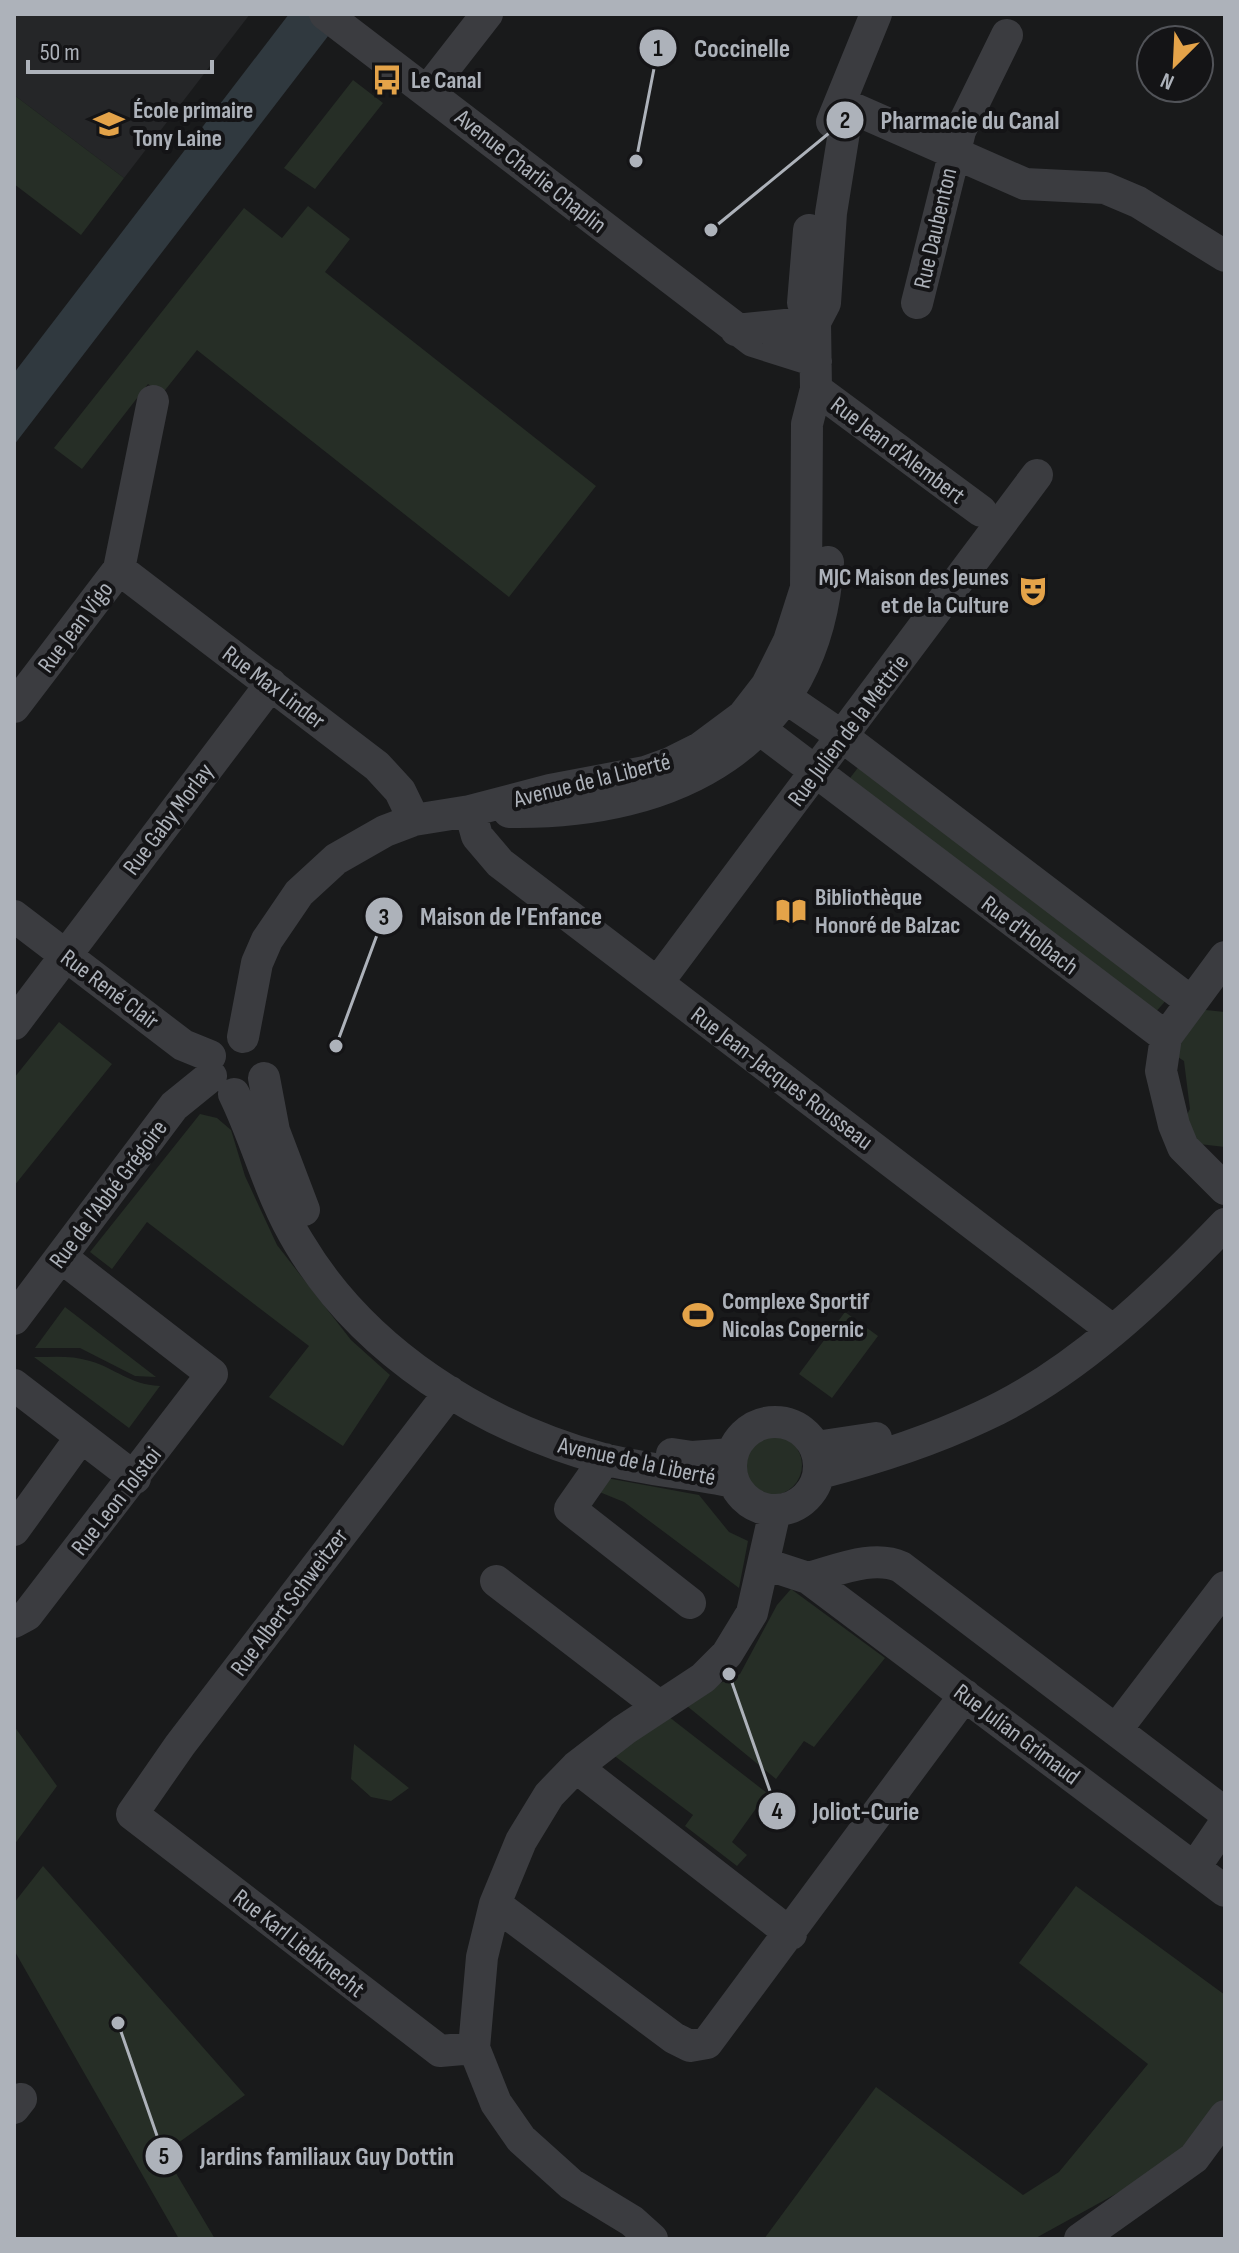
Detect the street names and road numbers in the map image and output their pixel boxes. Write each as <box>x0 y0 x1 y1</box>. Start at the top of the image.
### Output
street label: Avenue Charlie Chaplin <box>448 103 612 240</box>
street label: Rue Daubenton <box>908 165 963 291</box>
street label: Rue Jean d'Alembert <box>825 391 971 510</box>
street label: Rue Jean Vigo <box>32 576 119 679</box>
street label: Rue Max Linder <box>217 639 331 735</box>
street label: Rue Julien de la Mettrie <box>782 648 915 812</box>
street label: Avenue de la Liberté <box>510 747 673 814</box>
street label: Rue Gaby Morlay <box>117 758 220 881</box>
street label: Rue d'Holbach <box>975 890 1084 981</box>
street label: Rue René Clair <box>55 943 165 1036</box>
street label: Rue Jean-Jacques Rousseau <box>685 1001 878 1156</box>
street label: Rue de l'Abbé Grégoire <box>43 1114 174 1274</box>
street label: Avenue de la Liberté <box>554 1430 718 1492</box>
street label: Rue Leon Tolstoi <box>65 1441 168 1561</box>
street label: Rue Albert Schweitzer <box>224 1523 354 1682</box>
street label: Rue Julian Grimaud <box>948 1678 1085 1791</box>
street label: Rue Karl Liebknecht <box>227 1883 370 2004</box>

